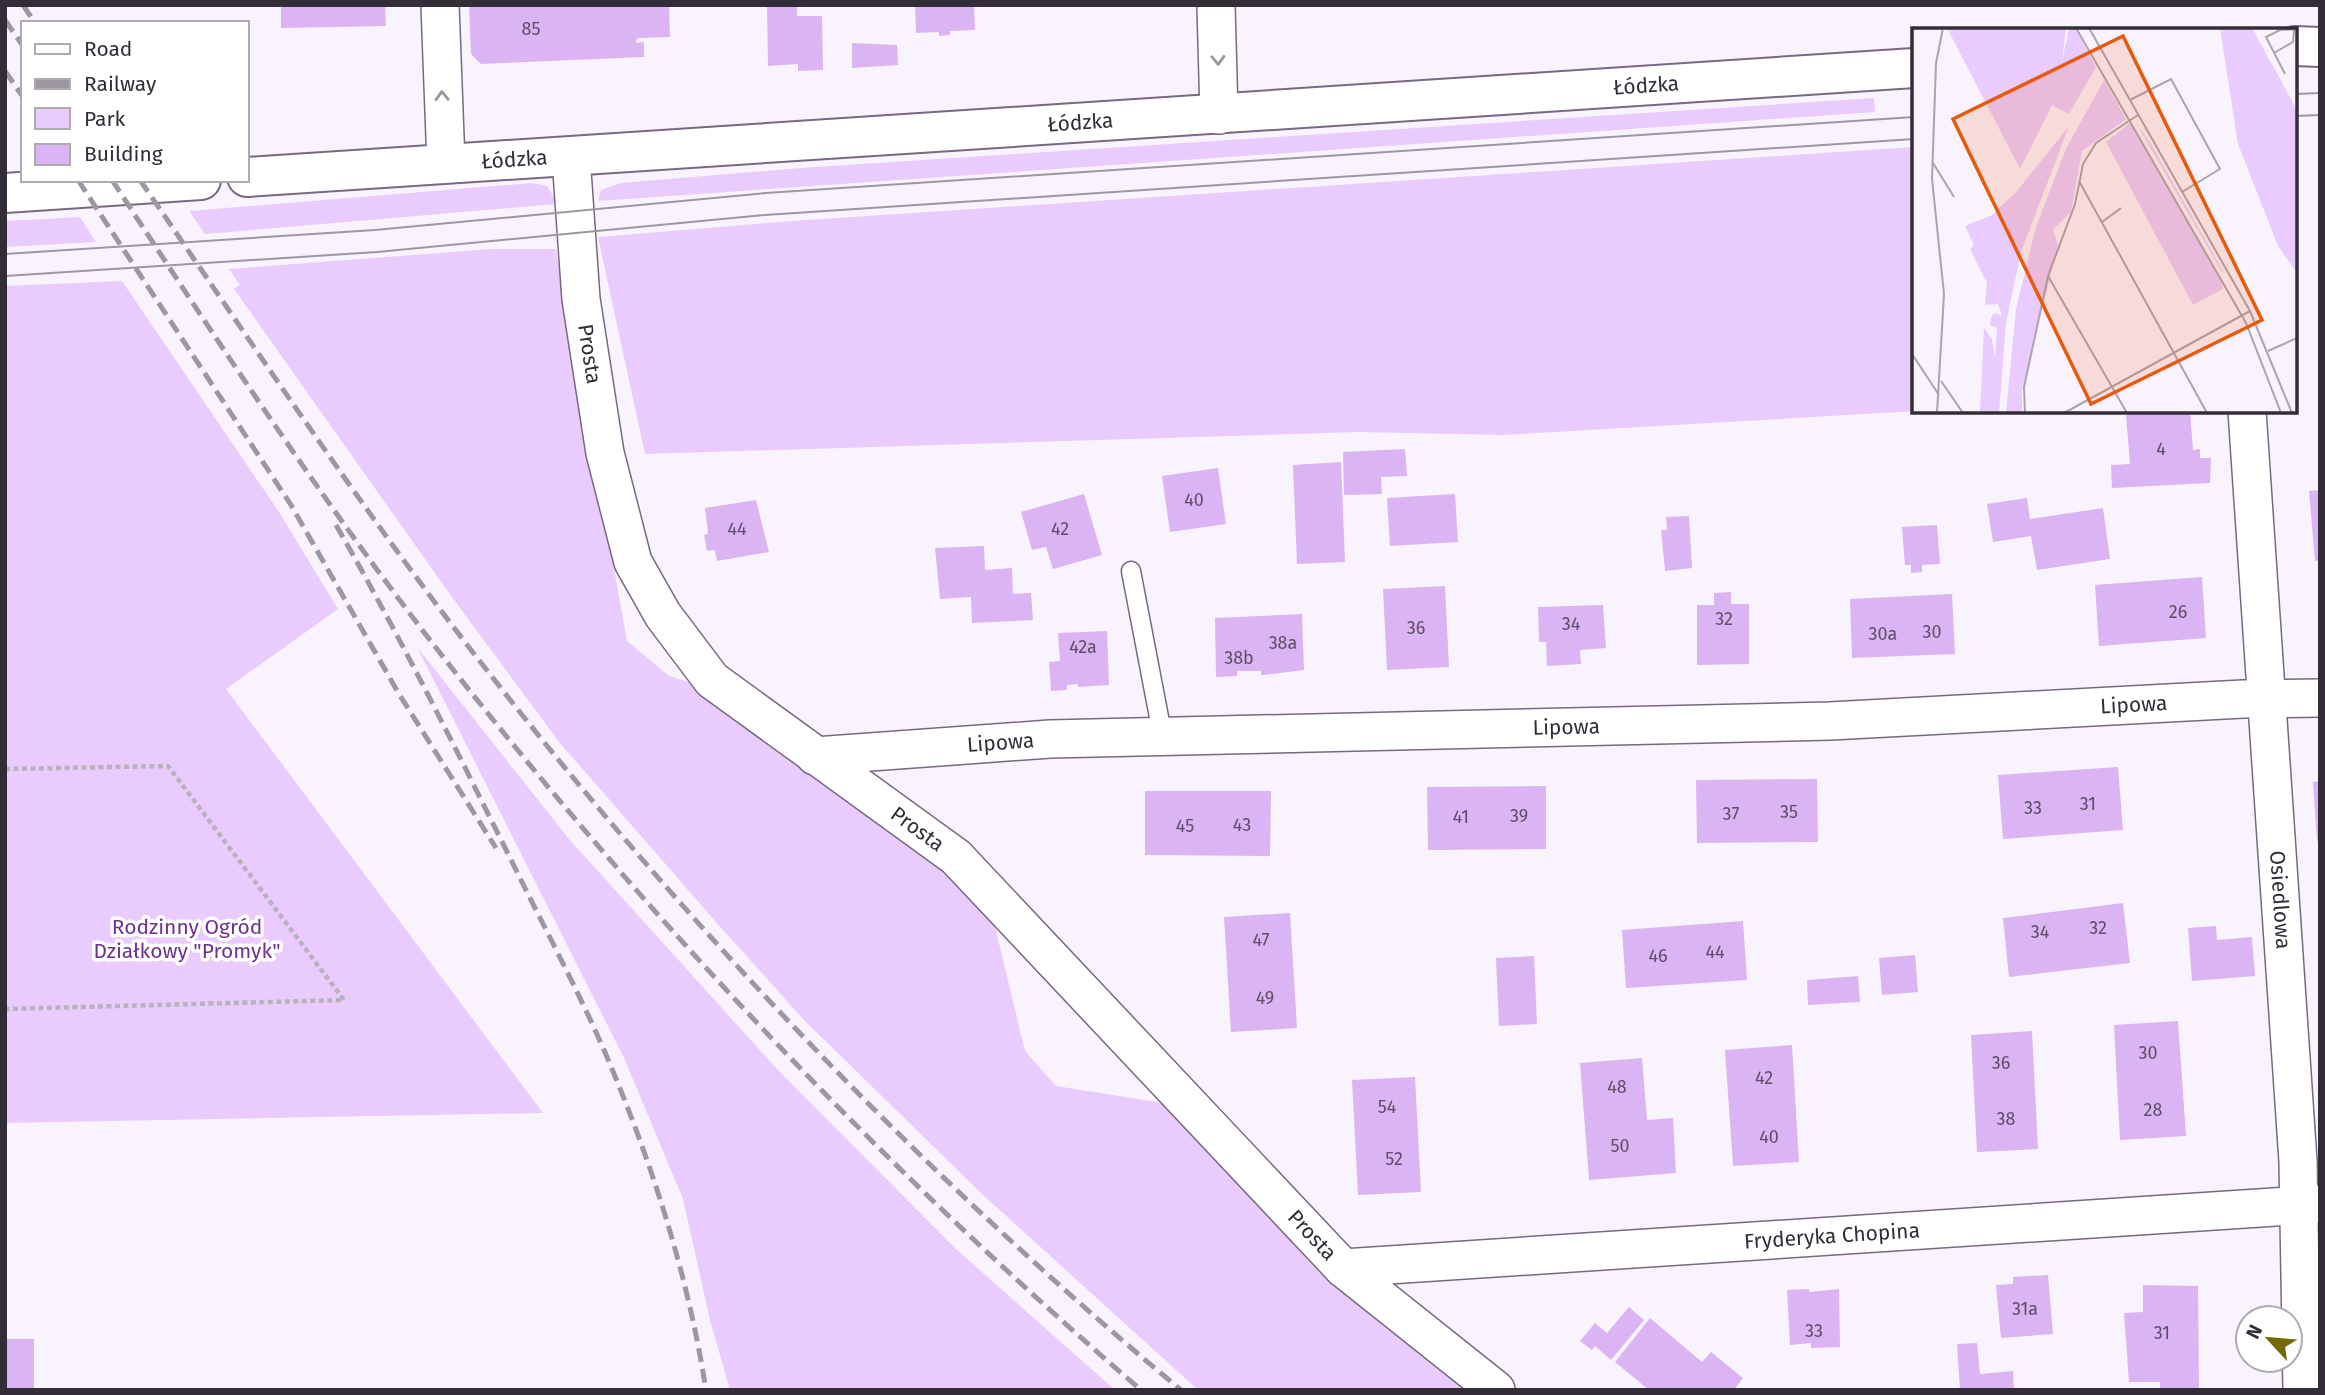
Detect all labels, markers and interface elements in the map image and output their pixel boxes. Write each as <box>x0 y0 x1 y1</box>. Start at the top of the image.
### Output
house number: 85 <box>522 18 540 40</box>
legend <box>21 21 248 182</box>
inset map <box>1912 28 2297 413</box>
text: Road <box>84 36 132 62</box>
one-way arrow <box>1210 55 1226 66</box>
street label: Łódzka <box>1612 70 1680 101</box>
text: Railway <box>84 71 157 97</box>
one-way arrow <box>434 90 449 101</box>
text: Park <box>84 106 126 132</box>
street label: Łódzka <box>1046 107 1114 138</box>
text: Building <box>84 141 163 167</box>
street label: Łódzka <box>481 144 548 175</box>
street label: Prosta <box>572 322 607 386</box>
house number: 4 <box>2156 438 2166 460</box>
house number: 40 <box>1184 489 1204 511</box>
house number: 44 <box>727 518 747 540</box>
house number: 42 <box>1051 518 1069 540</box>
house number: 26 <box>2169 601 2187 623</box>
house number: 32 <box>1715 608 1733 630</box>
house number: 34 <box>1562 613 1581 635</box>
house number: 36 <box>1407 617 1425 639</box>
house number: 30 <box>1922 621 1942 643</box>
house number: 30a <box>1869 623 1897 645</box>
house number: 38a <box>1269 632 1297 654</box>
house number: 42a <box>1069 636 1097 658</box>
house number: 38b <box>1224 647 1254 669</box>
street label: Lipowa <box>2099 690 2168 720</box>
street label: Lipowa <box>1532 713 1600 741</box>
street label: Lipowa <box>966 727 1035 758</box>
house number: 31 <box>2080 793 2096 815</box>
house number: 33 <box>2024 797 2042 819</box>
street label: Prosta <box>886 801 950 857</box>
house number: 35 <box>1780 801 1798 823</box>
house number: 37 <box>1723 803 1739 825</box>
house number: 39 <box>1510 805 1528 827</box>
house number: 41 <box>1453 806 1469 828</box>
house number: 43 <box>1233 814 1251 836</box>
house number: 45 <box>1176 815 1194 837</box>
street label: Osiedlowa <box>2264 850 2297 950</box>
park label: Rodzinny Ogród Działkowy "Promyk" <box>93 914 281 964</box>
house number: 32 <box>2089 917 2107 939</box>
house number: 34 <box>2031 921 2050 943</box>
house number: 47 <box>1252 929 1270 951</box>
house number: 44 <box>1705 941 1725 963</box>
house number: 46 <box>1648 945 1668 967</box>
house number: 49 <box>1256 987 1274 1009</box>
house number: 30 <box>2138 1042 2158 1064</box>
house number: 36 <box>1992 1052 2010 1074</box>
house number: 42 <box>1755 1067 1773 1089</box>
house number: 48 <box>1607 1076 1627 1098</box>
house number: 54 <box>1378 1096 1397 1118</box>
house number: 28 <box>2144 1099 2162 1121</box>
house number: 38 <box>1997 1108 2016 1130</box>
house number: 40 <box>1759 1126 1779 1148</box>
house number: 50 <box>1610 1135 1630 1157</box>
house number: 52 <box>1385 1148 1403 1170</box>
street label: Prosta <box>1282 1204 1342 1266</box>
street label: Fryderyka Chopina <box>1743 1217 1921 1255</box>
house number: 31a <box>2012 1298 2038 1320</box>
north arrow <box>2234 1304 2304 1374</box>
house number: 33 <box>1805 1320 1823 1342</box>
text: N <box>2241 1321 2267 1342</box>
house number: 31 <box>2154 1322 2170 1344</box>

